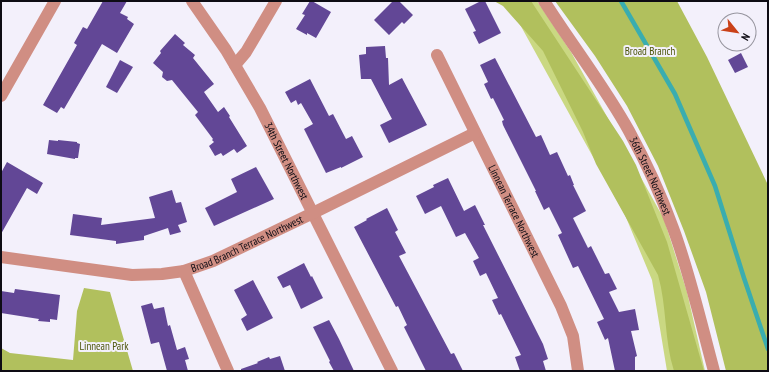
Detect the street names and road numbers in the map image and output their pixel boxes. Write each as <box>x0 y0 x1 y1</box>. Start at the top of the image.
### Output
street label: 34th Street Northwest <box>261 120 312 202</box>
street label: 36th Street Northwest <box>626 134 674 217</box>
street label: Linnean Terrace Northwest <box>485 162 543 260</box>
street label: Broad Branch Terrace Northwest <box>189 212 305 275</box>

